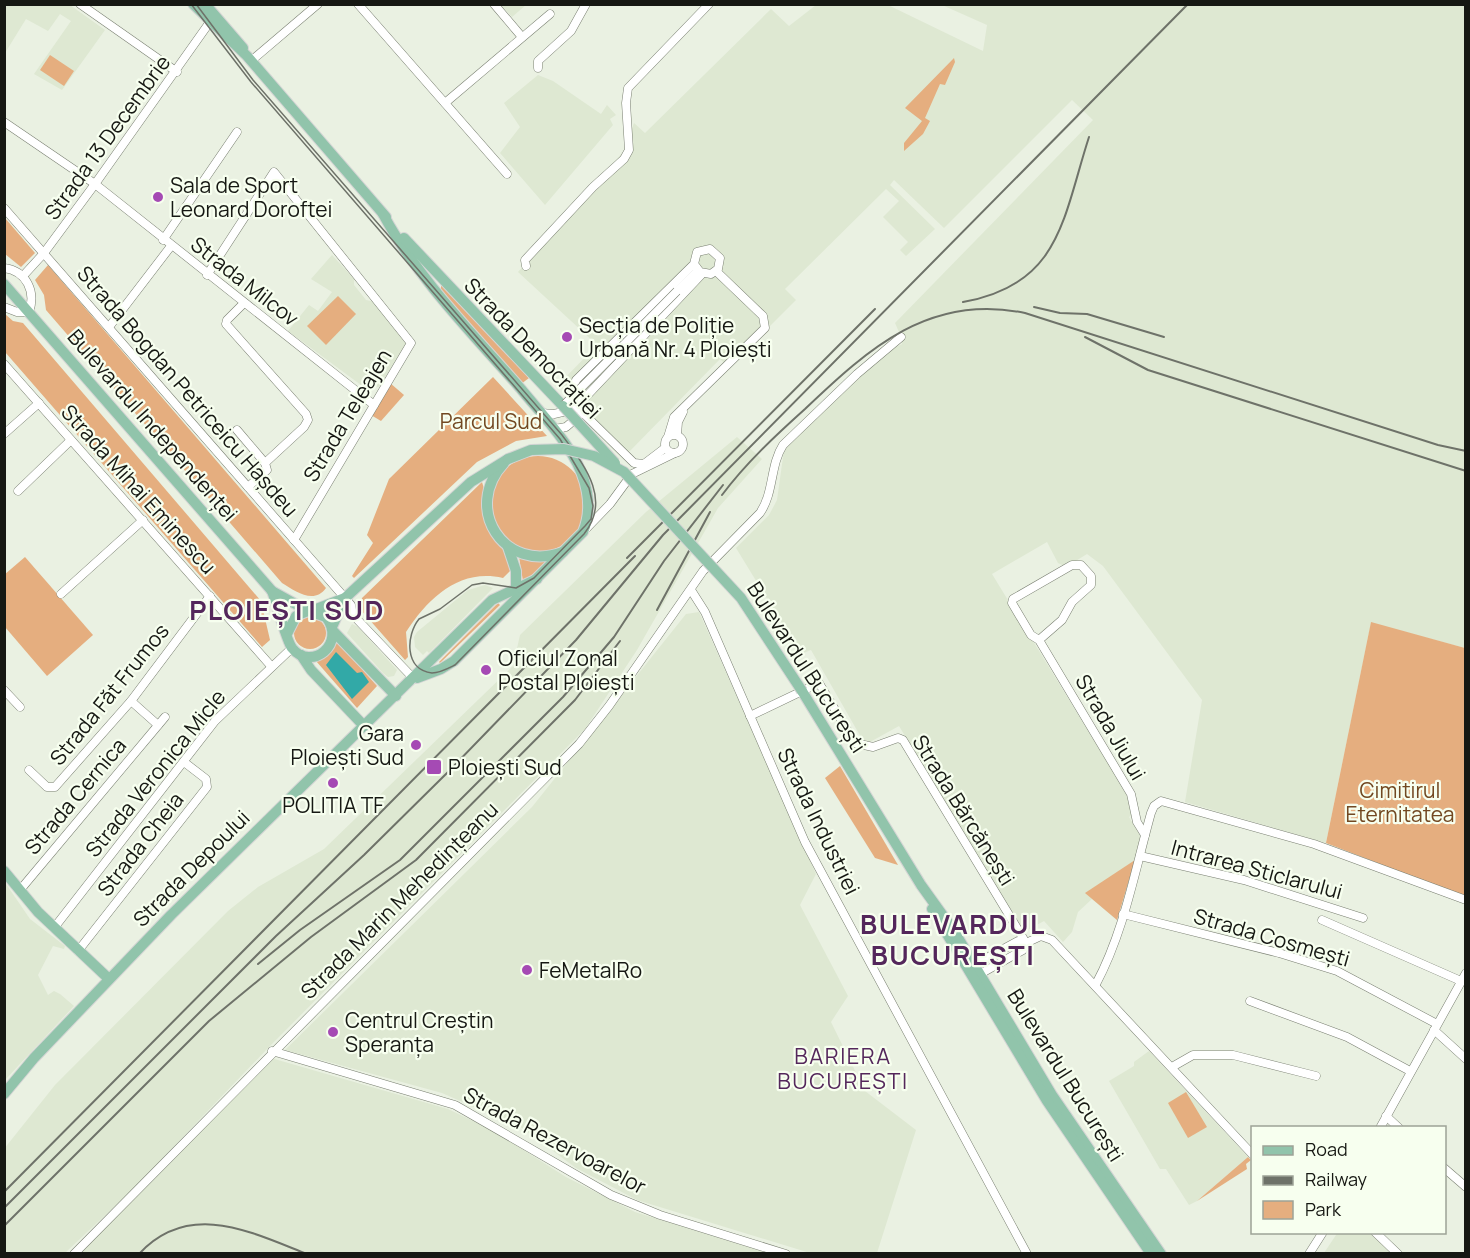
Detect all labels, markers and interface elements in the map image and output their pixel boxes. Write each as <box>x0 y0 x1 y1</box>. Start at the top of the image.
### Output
street label: Strada 13 Decembrie <box>38 49 176 225</box>
place label: Sala de Sport Leonard Doroftei <box>170 171 332 223</box>
marker: Sala de Sport Leonard Doroftei <box>151 190 165 204</box>
street label: Strada Milcov <box>185 230 305 332</box>
street label: Strada Bogdan Petriceicu Hașdeu <box>71 260 305 522</box>
street label: Strada Democrației <box>458 272 608 424</box>
place label: Secția de Poliție Urbană Nr. 4 Ploiești <box>579 311 772 363</box>
street label: Bulevardul Independenței <box>62 323 244 527</box>
marker: Secția de Poliție Urbană Nr. 4 Ploiești <box>560 330 574 344</box>
street label: Strada Teleajen <box>296 344 398 486</box>
street label: Strada Mihai Eminescu <box>55 398 223 580</box>
park label: Parcul Sud <box>440 407 542 435</box>
street label: Bulevardul București <box>741 576 873 758</box>
district label: PLOIEȘTI SUD <box>189 591 385 628</box>
street label: Strada Făt Frumos <box>43 617 175 771</box>
place label: Oficiul Zonal Postal Ploiești <box>498 644 635 696</box>
marker: Oficiul Zonal Postal Ploiești <box>479 663 493 677</box>
street label: Strada Jiului <box>1069 669 1153 785</box>
street label: Strada Veronica Micle <box>79 683 231 863</box>
place label: Gara Ploiești Sud <box>290 719 404 771</box>
street label: Strada Bărcănești <box>906 729 1022 891</box>
street label: Strada Cernica <box>18 732 132 860</box>
marker: Gara Ploiești Sud <box>409 738 423 752</box>
street label: Strada Industriei <box>771 743 867 899</box>
place label: Ploiești Sud <box>448 753 562 781</box>
marker: Ploiești Sud <box>425 758 443 776</box>
marker: POLITIA TF <box>326 776 340 790</box>
park label: Cimitirul Eternitatea <box>1346 776 1454 828</box>
street label: Strada Cheia <box>91 786 189 902</box>
place label: POLITIA TF <box>282 791 384 819</box>
street label: Strada Marin Mehedințeanu <box>294 795 504 1005</box>
street label: Strada Depoului <box>127 804 255 932</box>
street label: Intrarea Sticlarului <box>1168 833 1346 905</box>
street label: Strada Cosmești <box>1191 901 1353 973</box>
district label: BULEVARDUL BUCUREȘTI <box>860 905 1046 973</box>
place label: FeMetalRo <box>539 956 642 984</box>
marker: FeMetalRo <box>520 963 534 977</box>
street label: Bulevardul București <box>1002 983 1130 1167</box>
place label: Centrul Creștin Speranța <box>345 1006 494 1058</box>
marker: Centrul Creștin Speranța <box>326 1025 340 1039</box>
district label: BARIERA BUCUREȘTI <box>777 1041 909 1096</box>
street label: Strada Rezervoarelor <box>459 1080 652 1200</box>
legend <box>1251 1126 1446 1234</box>
text: Road <box>1305 1137 1348 1161</box>
text: Railway <box>1305 1167 1367 1191</box>
text: Park <box>1305 1197 1342 1221</box>

